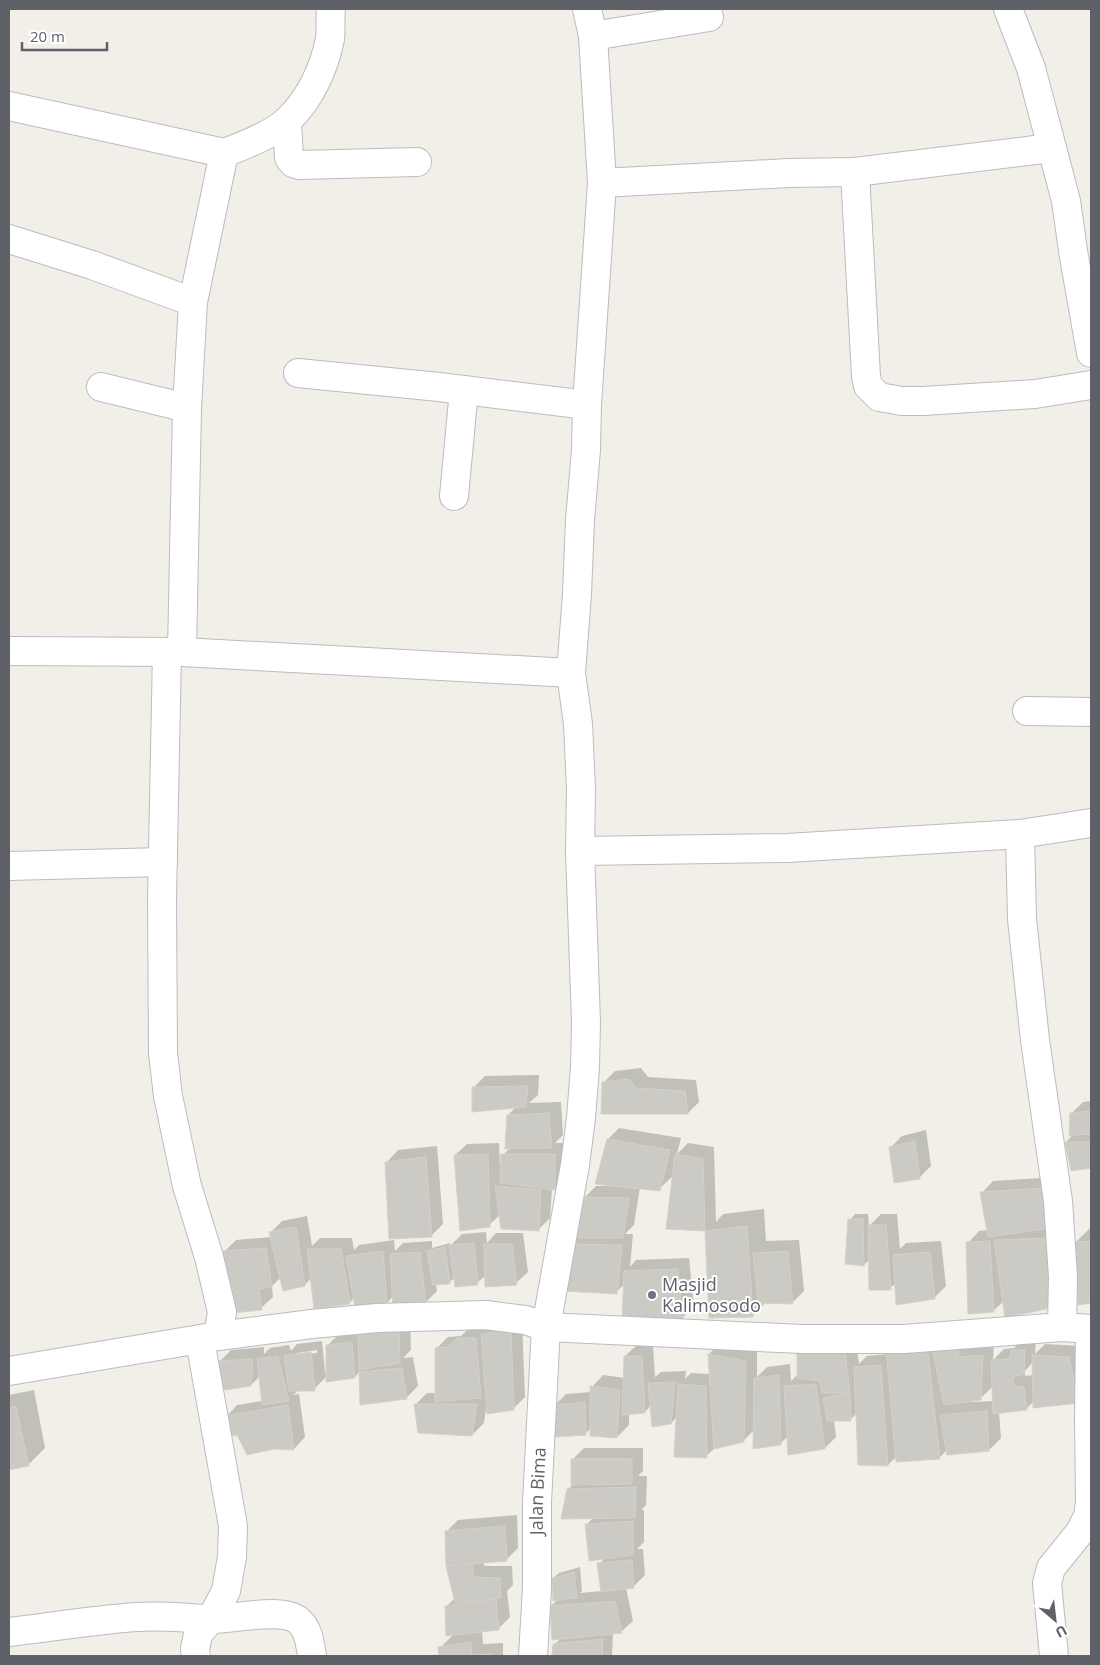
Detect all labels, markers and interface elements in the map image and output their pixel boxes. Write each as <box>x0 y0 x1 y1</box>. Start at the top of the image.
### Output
scale bar <box>22 20 108 52</box>
text: 20 m <box>30 26 65 46</box>
place label: Masjid Kalimosodo <box>662 1272 761 1317</box>
marker: Masjid Kalimosodo <box>646 1289 658 1301</box>
street label: Jalan Bima <box>524 1447 551 1537</box>
north arrow <box>1030 1595 1080 1645</box>
text: U <box>1052 1621 1070 1643</box>

